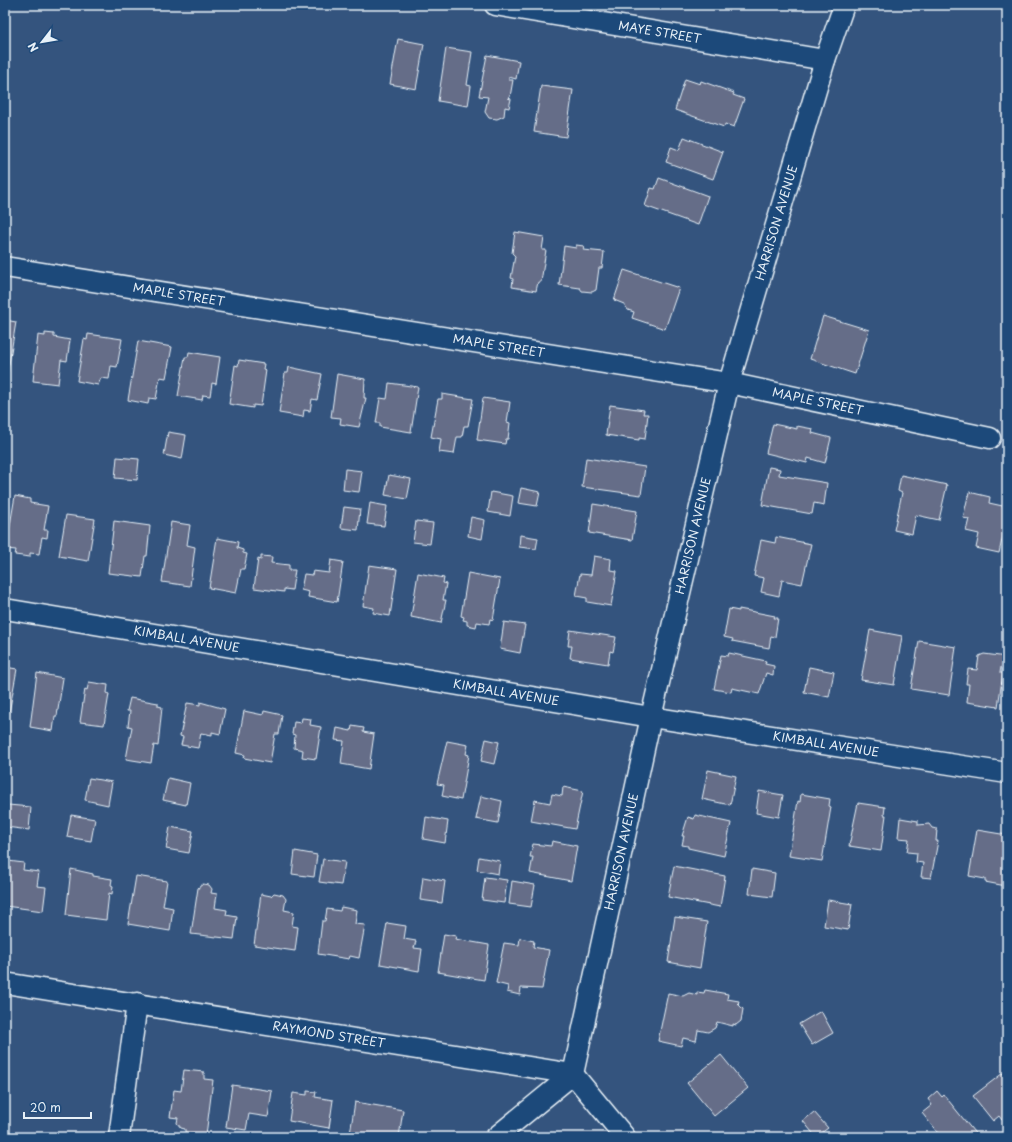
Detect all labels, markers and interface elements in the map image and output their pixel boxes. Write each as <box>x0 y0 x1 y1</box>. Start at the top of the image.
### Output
street label: MAYE STREET <box>617 16 703 47</box>
north arrow <box>22 22 62 62</box>
text: N <box>23 39 43 56</box>
street label: HARRISON AVENUE <box>750 163 801 282</box>
street label: MAPLE STREET <box>132 278 227 310</box>
street label: MAPLE STREET <box>452 329 547 361</box>
street label: MAPLE STREET <box>771 382 866 419</box>
street label: HARRISON AVENUE <box>670 475 715 596</box>
street label: KIMBALL AVENUE <box>132 621 241 656</box>
street label: KIMBALL AVENUE <box>452 674 561 710</box>
street label: KIMBALL AVENUE <box>772 726 880 761</box>
street label: HARRISON AVENUE <box>599 791 642 912</box>
street label: RAYMOND STREET <box>271 1016 387 1052</box>
scale bar <box>24 1094 91 1120</box>
text: 20 m <box>30 1098 61 1116</box>

